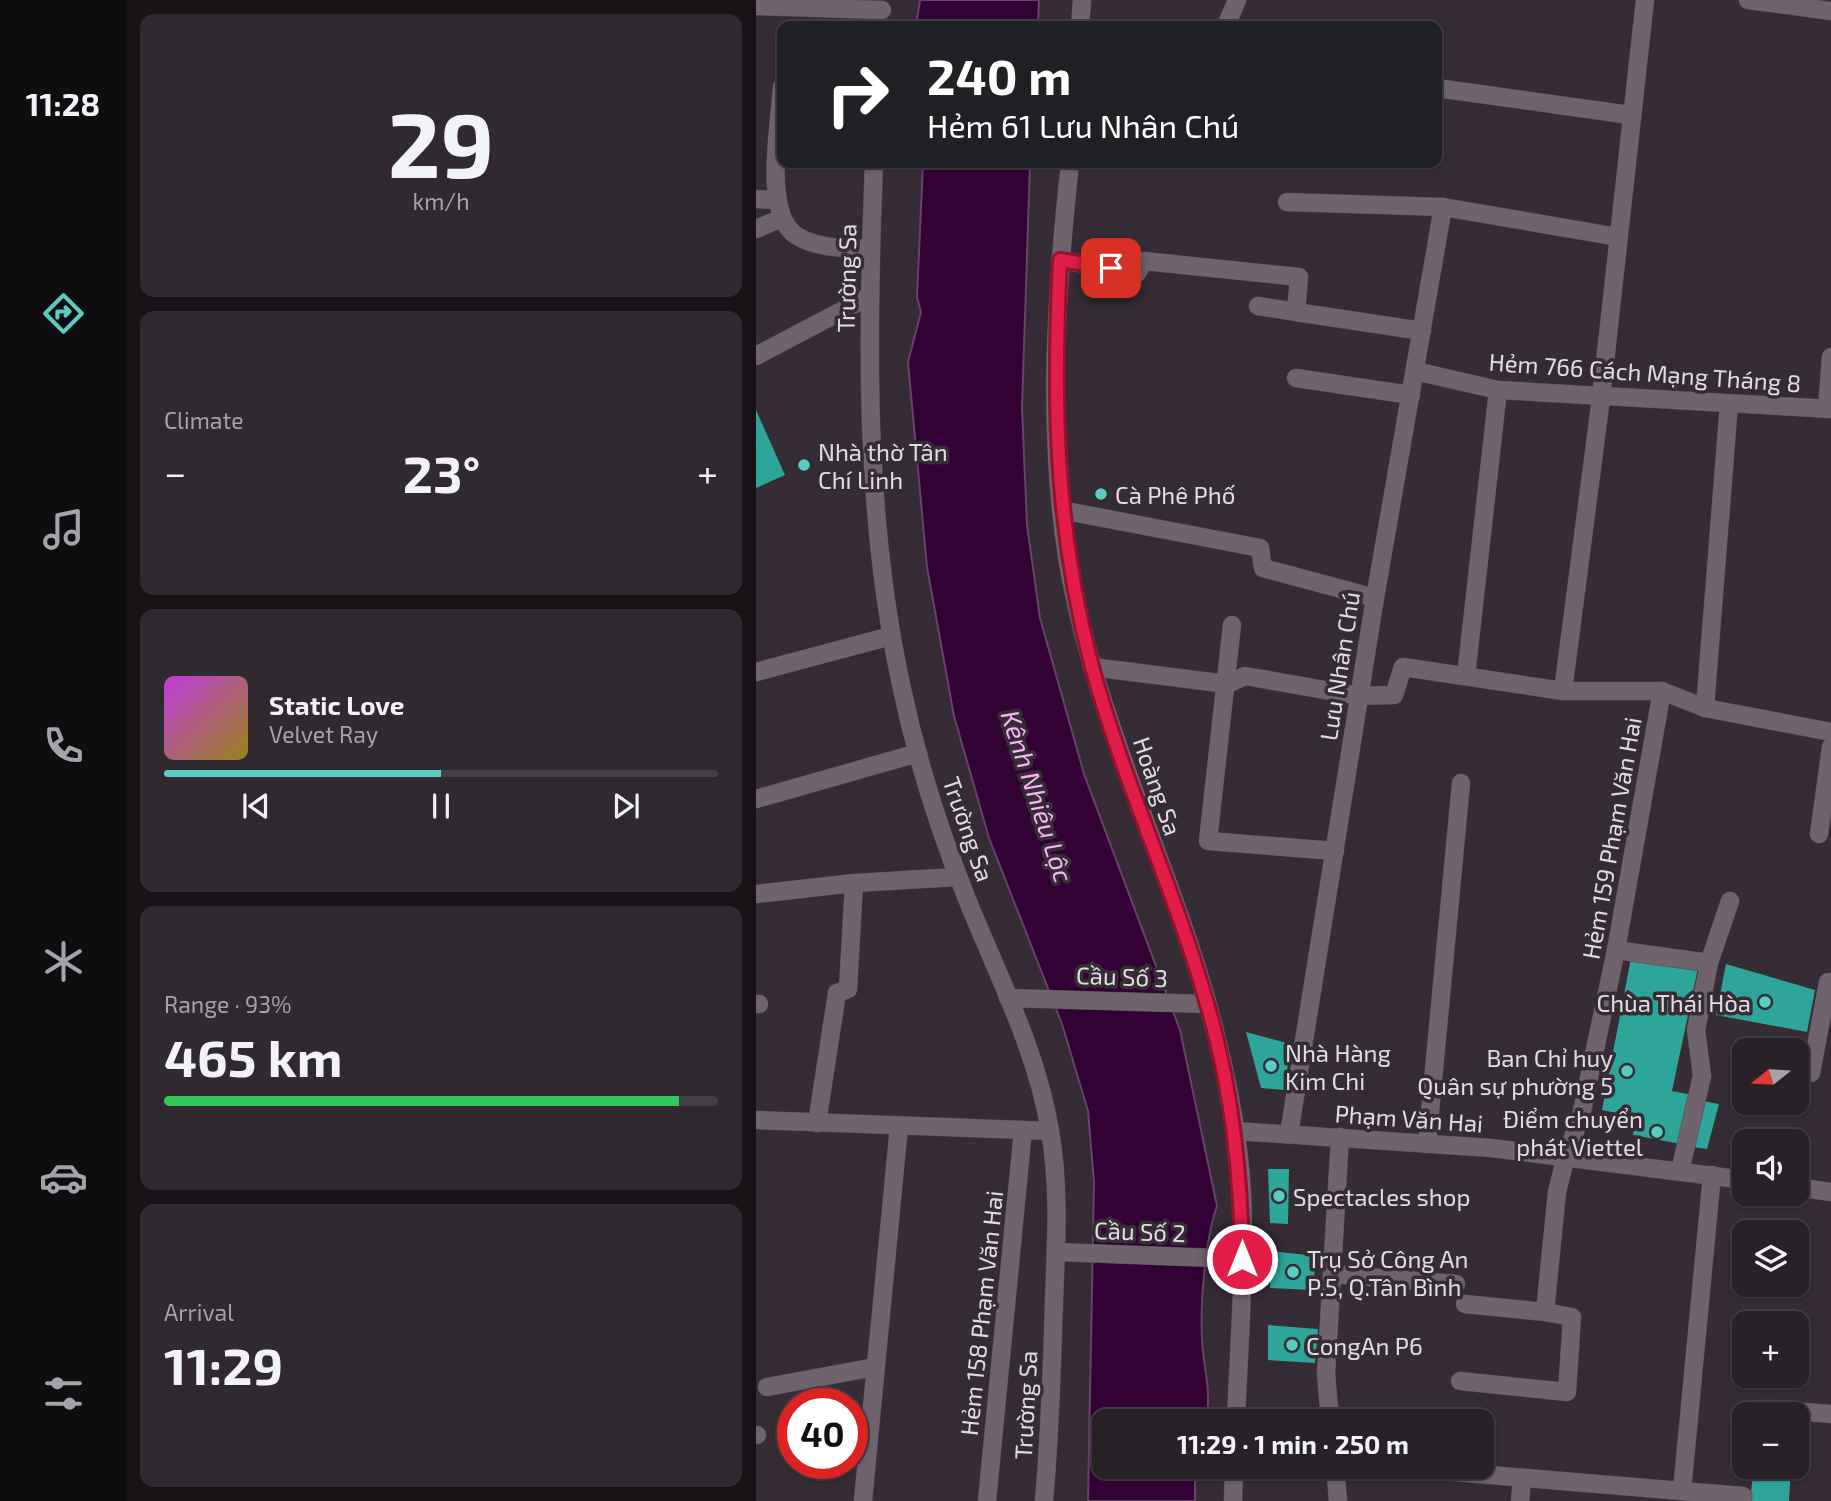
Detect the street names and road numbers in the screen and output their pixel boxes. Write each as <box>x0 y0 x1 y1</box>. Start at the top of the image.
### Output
street label: Trường Sa <box>831 223 861 333</box>
street label: Hẻm 766 Cách Mạng Tháng 8 <box>1488 347 1802 397</box>
street label: Lưu Nhân Chú <box>1313 590 1365 742</box>
street label: Hẻm 159 Phạm Văn Hai <box>1575 715 1647 961</box>
street label: Hoàng Sa <box>1128 733 1188 839</box>
street label: Trường Sa <box>938 773 1000 885</box>
street label: Cầu Số 3 <box>1076 960 1168 992</box>
street label: Phạm Văn Hai <box>1334 1098 1484 1138</box>
street label: Hẻm 158 Phạm Văn Hai <box>954 1189 1008 1437</box>
street label: Cầu Số 2 <box>1094 1215 1186 1247</box>
street label: Trường Sa <box>1008 1350 1042 1460</box>

